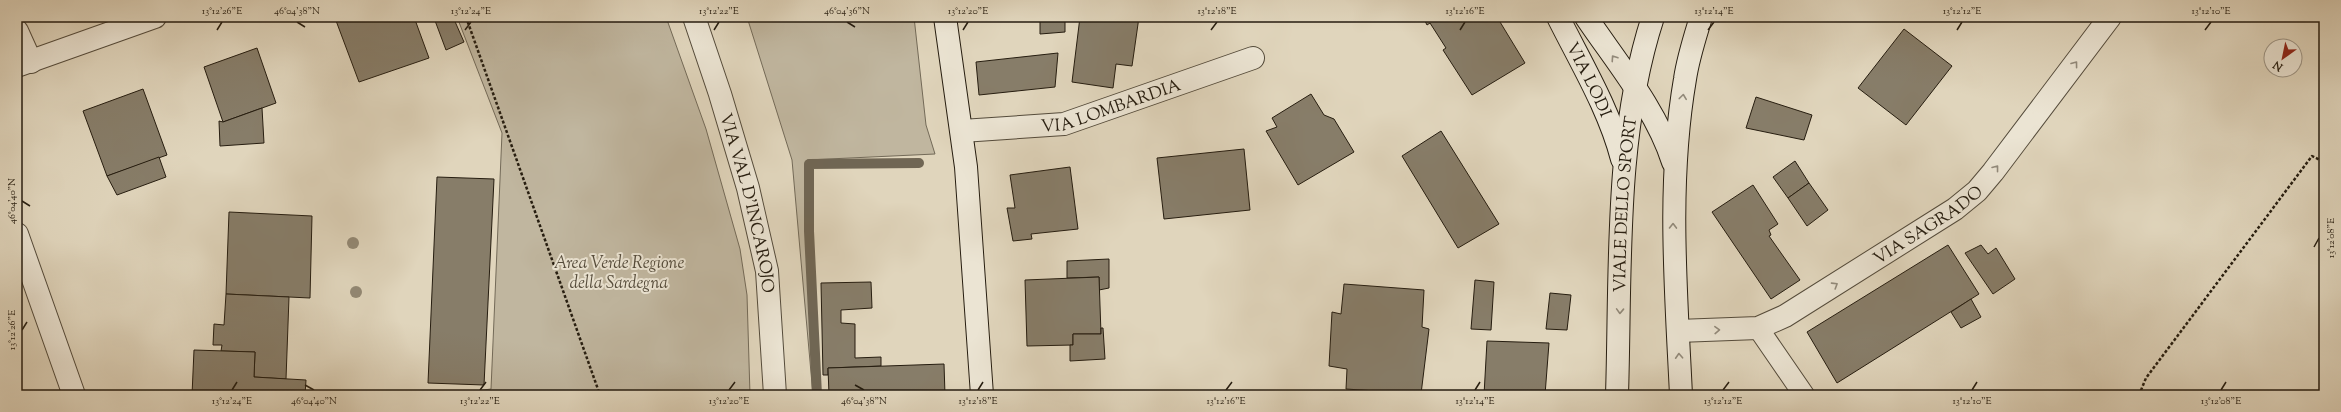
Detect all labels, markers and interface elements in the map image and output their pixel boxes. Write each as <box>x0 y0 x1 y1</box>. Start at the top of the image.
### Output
text: 13°12'26"E <box>202 4 242 19</box>
text: 46°04'38"N <box>274 4 320 19</box>
text: 13°12'24"E <box>451 4 491 19</box>
text: 13°12'22"E <box>699 4 739 19</box>
text: 46°04'36"N <box>824 4 870 19</box>
text: 13°12'20"E <box>948 4 988 19</box>
text: 13°12'18"E <box>1197 4 1237 19</box>
text: 13°12'16"E <box>1445 4 1485 19</box>
text: 13°12'14"E <box>1694 4 1734 19</box>
text: 13°12'12"E <box>1943 4 1981 19</box>
text: 13°12'10"E <box>2191 4 2231 19</box>
north arrow <box>2263 38 2303 78</box>
street label: VIA LODI <box>1559 39 1616 122</box>
one-way arrow <box>1612 56 1619 63</box>
text: N <box>2270 56 2287 75</box>
one-way arrow <box>2070 62 2077 69</box>
street label: VIA LOMBARDIA <box>1040 74 1185 140</box>
one-way arrow <box>1678 94 1687 100</box>
street label: VIA VAL D'INCAROJO <box>712 111 778 294</box>
street label: VIALE DELLO SPORT <box>1609 115 1644 293</box>
one-way arrow <box>1992 165 1999 172</box>
text: 46°04'40"N <box>5 178 20 224</box>
street label: VIA SAGRADO <box>1869 181 1989 272</box>
text: 13°12'08"E <box>2324 218 2339 258</box>
one-way arrow <box>1669 223 1678 229</box>
park label: Area Verde Regione della Sardegna <box>554 252 684 296</box>
one-way arrow <box>1831 282 1838 289</box>
one-way arrow <box>1616 308 1624 314</box>
text: 13°12'26"E <box>5 310 20 350</box>
one-way arrow <box>1714 326 1720 334</box>
one-way arrow <box>1675 353 1684 359</box>
text: 13°12'24"E <box>212 394 252 409</box>
text: 46°04'40"N <box>291 394 337 409</box>
text: 13°12'22"E <box>460 394 500 409</box>
text: 13°12'20"E <box>709 394 749 409</box>
text: 46°04'38"N <box>841 394 887 409</box>
text: 13°12'18"E <box>958 394 998 409</box>
text: 13°12'16"E <box>1206 394 1246 409</box>
text: 13°12'14"E <box>1455 394 1495 409</box>
text: 13°12'12"E <box>1704 394 1742 409</box>
text: 13°12'10"E <box>1952 394 1992 409</box>
text: 13°12'08"E <box>2201 394 2241 409</box>

